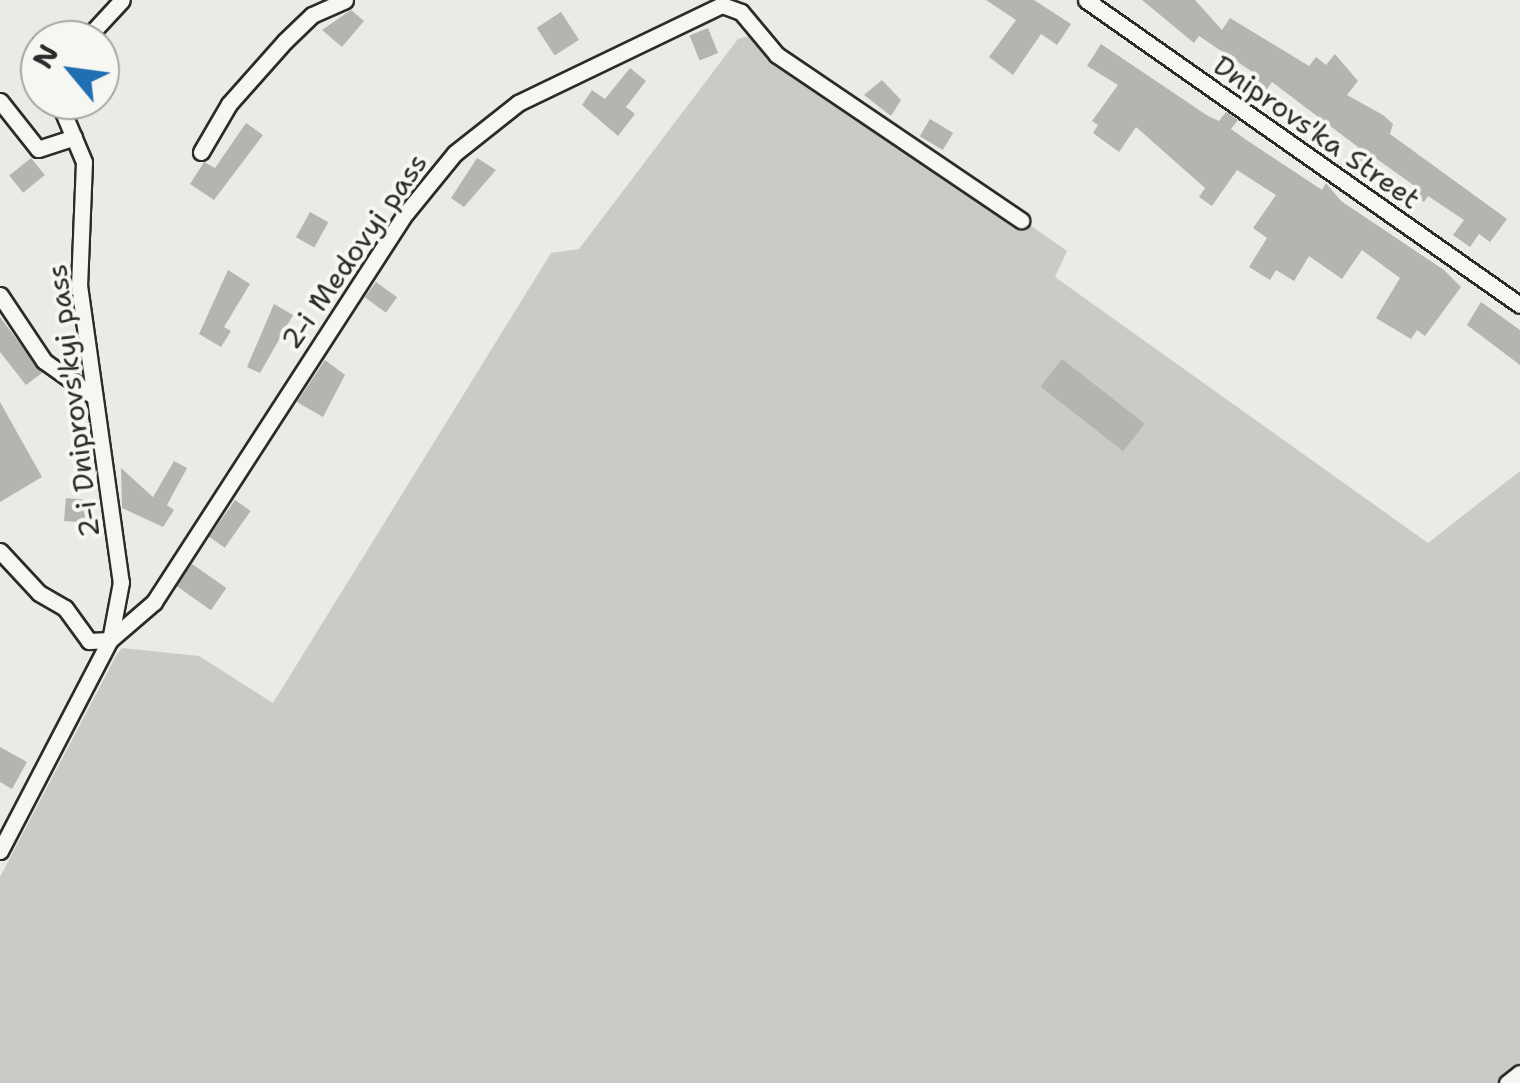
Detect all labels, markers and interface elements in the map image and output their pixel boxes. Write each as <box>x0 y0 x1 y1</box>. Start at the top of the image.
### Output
north arrow <box>20 20 120 120</box>
text: N <box>24 38 68 75</box>
street label: Dniprovs'ka Street <box>1207 48 1427 216</box>
street label: 2-i Medovyi pass <box>274 147 434 355</box>
street label: 2-i Dniprovs'kyi pass <box>40 262 106 540</box>

